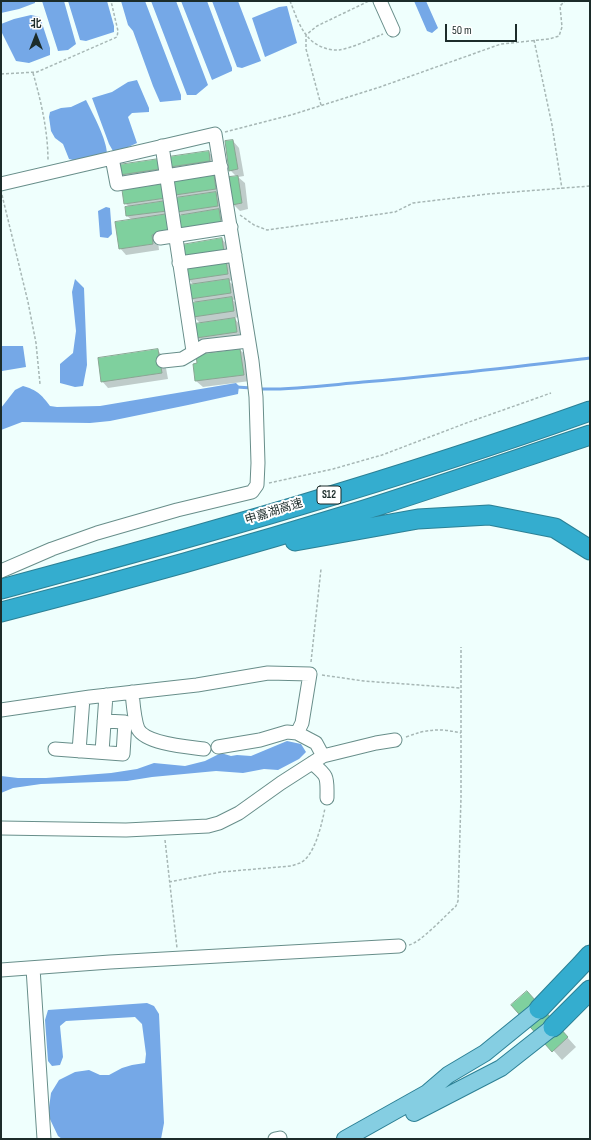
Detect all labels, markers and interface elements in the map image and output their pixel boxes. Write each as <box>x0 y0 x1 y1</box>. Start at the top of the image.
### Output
north arrow <box>16 16 56 56</box>
scale bar <box>447 16 519 42</box>
text: 北 <box>31 17 42 30</box>
text: 50 m <box>452 23 472 38</box>
road number: S12 <box>317 486 341 504</box>
street label: 申嘉湖高速 <box>243 496 305 528</box>

